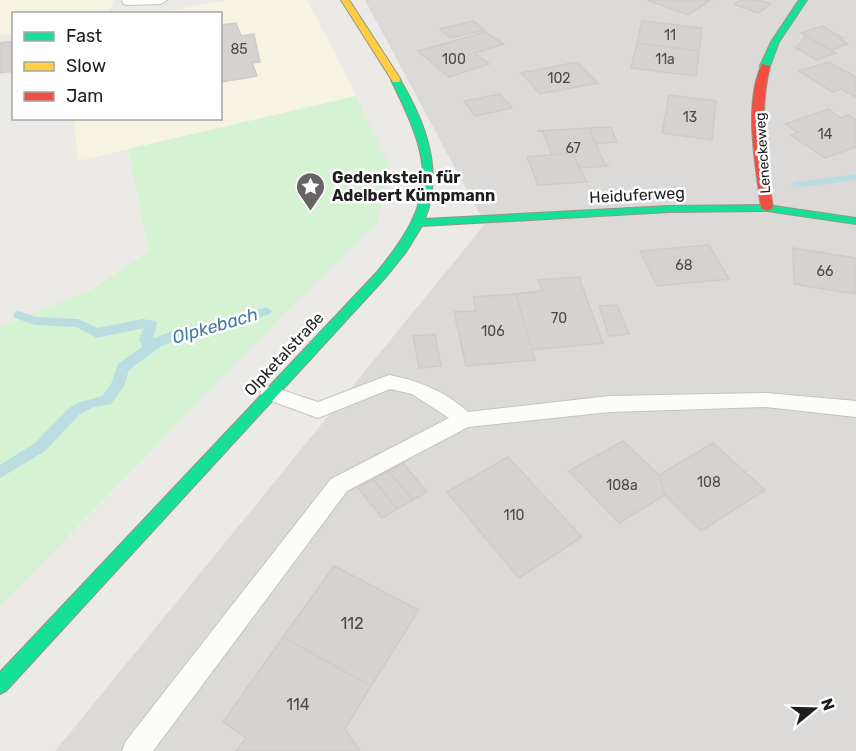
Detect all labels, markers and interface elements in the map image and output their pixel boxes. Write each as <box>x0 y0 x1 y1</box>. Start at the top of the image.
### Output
legend <box>12 12 222 120</box>
text: Fast <box>66 25 102 47</box>
house number: 11 <box>664 27 676 44</box>
house number: 85 <box>230 41 248 58</box>
house number: 100 <box>442 51 466 68</box>
house number: 11a <box>655 51 675 68</box>
text: Slow <box>66 55 106 77</box>
house number: 102 <box>547 70 571 87</box>
text: Jam <box>66 85 103 107</box>
house number: 13 <box>683 109 697 126</box>
street label: Leneckeweg <box>752 112 774 194</box>
house number: 14 <box>818 126 833 143</box>
house number: 67 <box>565 140 581 157</box>
place label: Gedenkstein für Adelbert Kümpmann <box>332 168 495 205</box>
place icon: Gedenkstein für Adelbert Kümpmann <box>295 170 327 212</box>
street label: Heiduferweg <box>589 183 685 207</box>
house number: 68 <box>675 257 693 274</box>
house number: 66 <box>817 263 833 280</box>
water label: Olpkebach <box>170 303 260 349</box>
street label: Olpketalstraße <box>240 308 328 400</box>
house number: 70 <box>551 310 567 327</box>
house number: 106 <box>481 323 505 340</box>
house number: 108 <box>697 474 721 491</box>
house number: 108a <box>606 477 638 494</box>
house number: 110 <box>504 507 525 524</box>
house number: 112 <box>340 614 364 633</box>
north arrow <box>784 679 844 739</box>
house number: 114 <box>286 695 310 714</box>
text: N <box>817 696 839 713</box>

